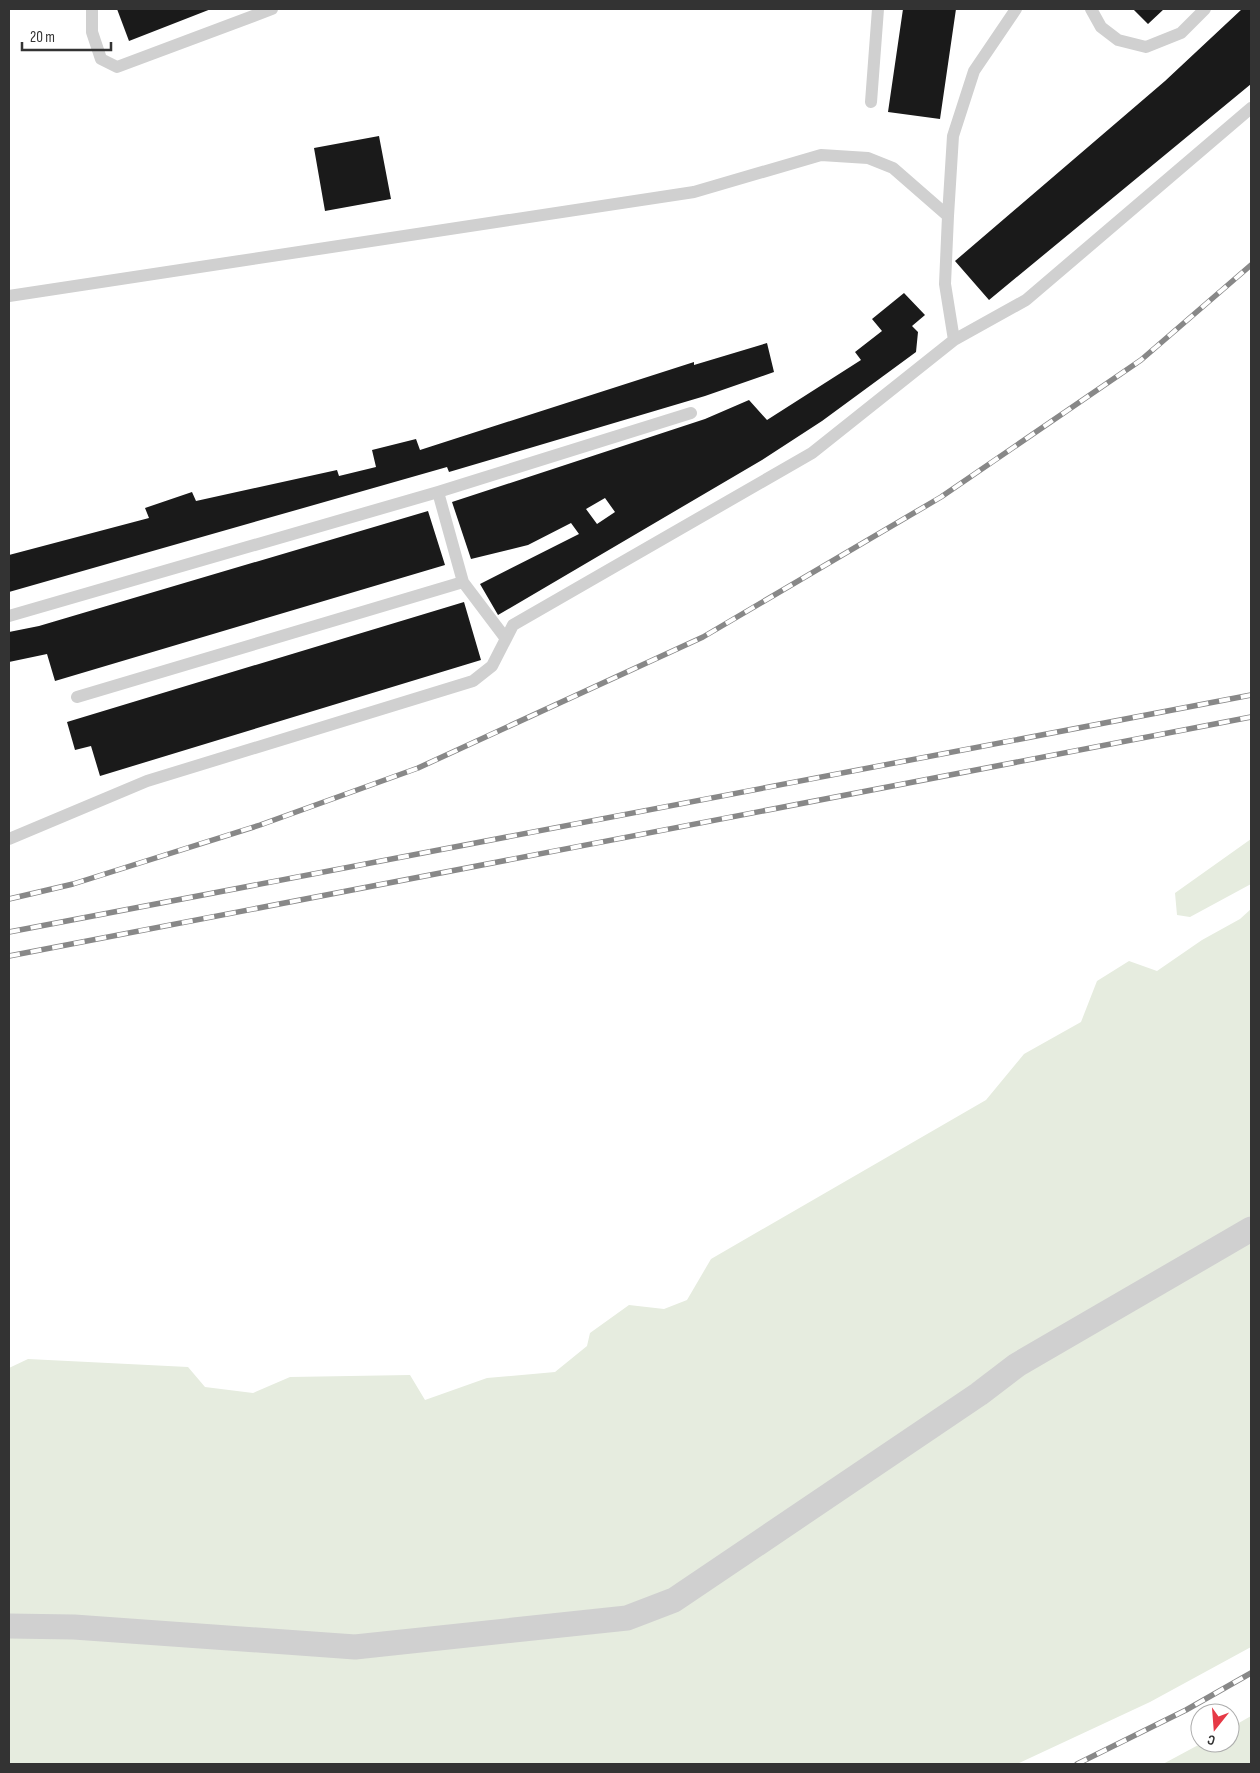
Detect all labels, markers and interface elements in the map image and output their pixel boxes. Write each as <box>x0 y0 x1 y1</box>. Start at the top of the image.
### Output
scale bar <box>22 20 111 52</box>
text: 20 m <box>30 28 55 47</box>
north arrow <box>1190 1703 1240 1753</box>
text: С <box>1205 1731 1217 1749</box>

